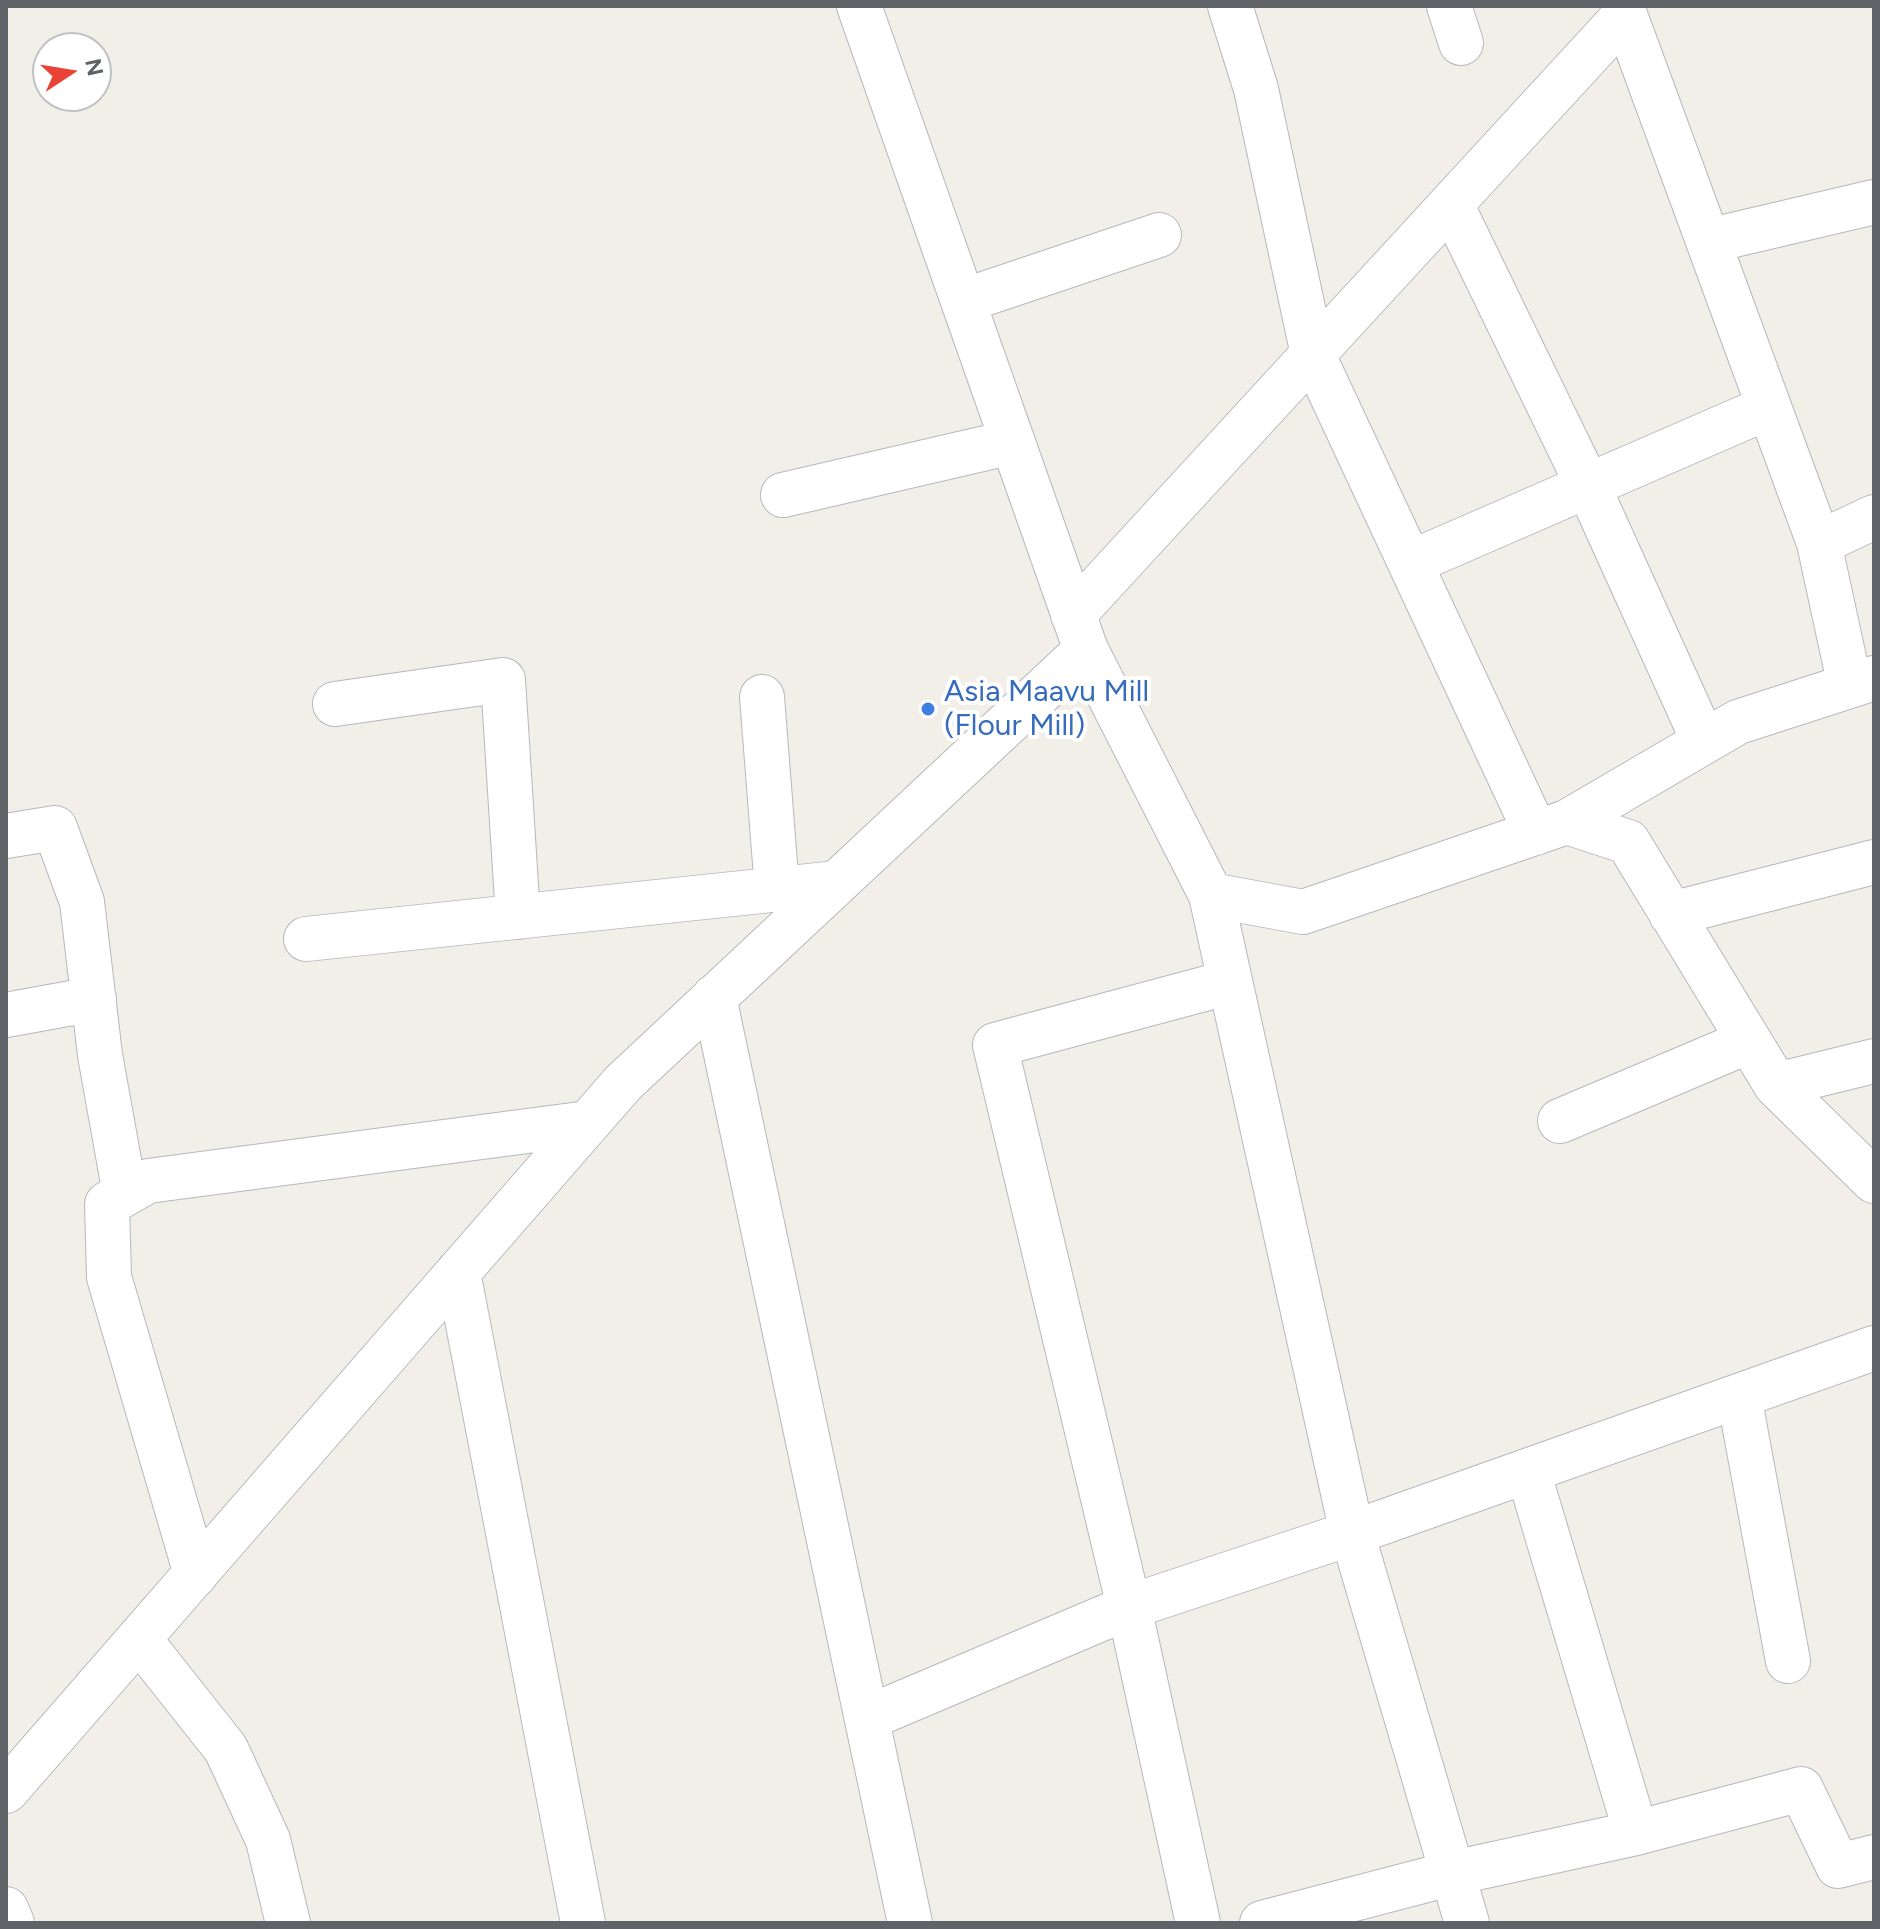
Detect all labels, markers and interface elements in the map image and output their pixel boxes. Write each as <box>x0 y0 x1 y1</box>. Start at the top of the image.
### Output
north arrow <box>32 32 112 112</box>
text: N <box>79 56 109 78</box>
place label: Asia Maavu Mill (Flour Mill) <box>944 674 1149 744</box>
marker: Asia Maavu Mill (Flour Mill) <box>919 700 937 718</box>

